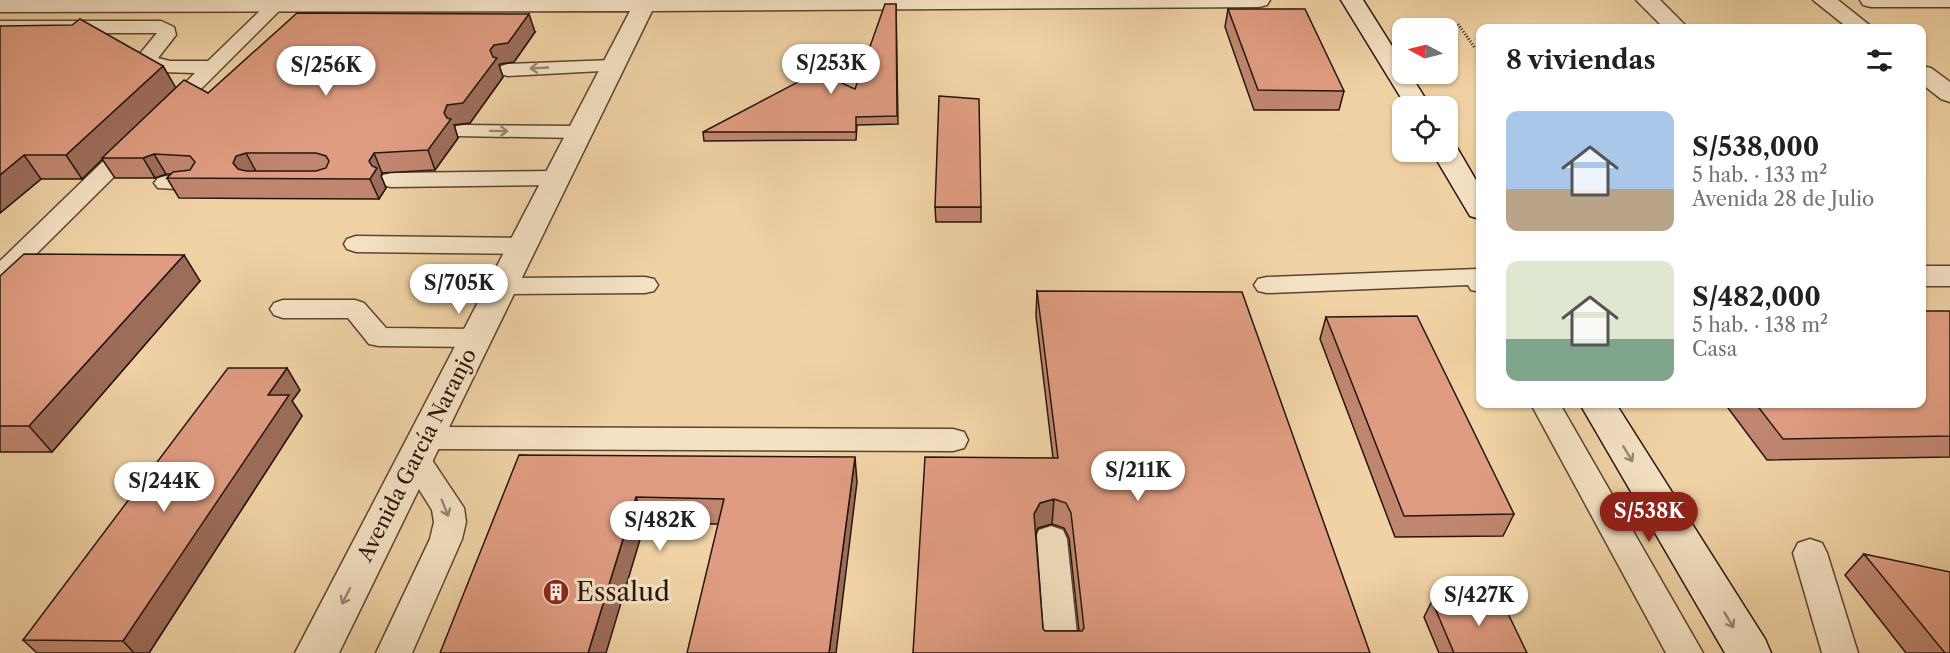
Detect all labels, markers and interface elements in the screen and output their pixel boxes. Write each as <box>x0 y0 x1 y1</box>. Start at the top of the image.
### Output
north arrow <box>1392 18 1458 84</box>
map controls <box>1392 18 1458 162</box>
pin: S/253K <box>782 44 880 95</box>
text: 8 viviendas <box>1506 44 1656 76</box>
icon: filters <box>1863 44 1896 77</box>
pin: S/256K <box>277 46 375 97</box>
text: S/253K <box>796 51 866 75</box>
text: S/256K <box>291 53 361 77</box>
one-way arrow <box>530 63 550 74</box>
button: locate <box>1392 96 1458 162</box>
one-way arrow <box>488 125 508 137</box>
text: S/538,000 <box>1692 131 1819 163</box>
icon: home <box>1554 135 1626 207</box>
text: 5 hab. · 133 m² <box>1692 163 1827 187</box>
text: Avenida 28 de Julio <box>1692 187 1874 211</box>
pin: S/705K <box>410 264 508 315</box>
text: S/705K <box>424 271 494 295</box>
text: S/482,000 <box>1692 281 1821 313</box>
icon: home <box>1554 285 1626 357</box>
text: 5 hab. · 138 m² <box>1692 313 1828 337</box>
text: Casa <box>1692 337 1737 361</box>
street label: Avenida García Naranjo <box>351 344 481 566</box>
one-way arrow <box>1622 445 1635 462</box>
pin: S/211K <box>1089 451 1187 502</box>
text: S/211K <box>1105 458 1171 482</box>
pin: S/244K <box>115 462 213 513</box>
text: S/244K <box>128 469 200 493</box>
pin: S/538K <box>1600 492 1698 543</box>
one-way arrow <box>441 499 452 517</box>
text: S/538K <box>1614 499 1684 523</box>
pin: S/482K <box>611 501 709 552</box>
text: S/482K <box>624 508 696 532</box>
place label: Essalud <box>576 576 670 608</box>
pin: S/427K <box>1430 576 1528 627</box>
building icon: Essalud <box>541 577 571 607</box>
text: S/427K <box>1444 583 1514 607</box>
one-way arrow <box>340 587 352 604</box>
one-way arrow <box>1724 611 1736 628</box>

